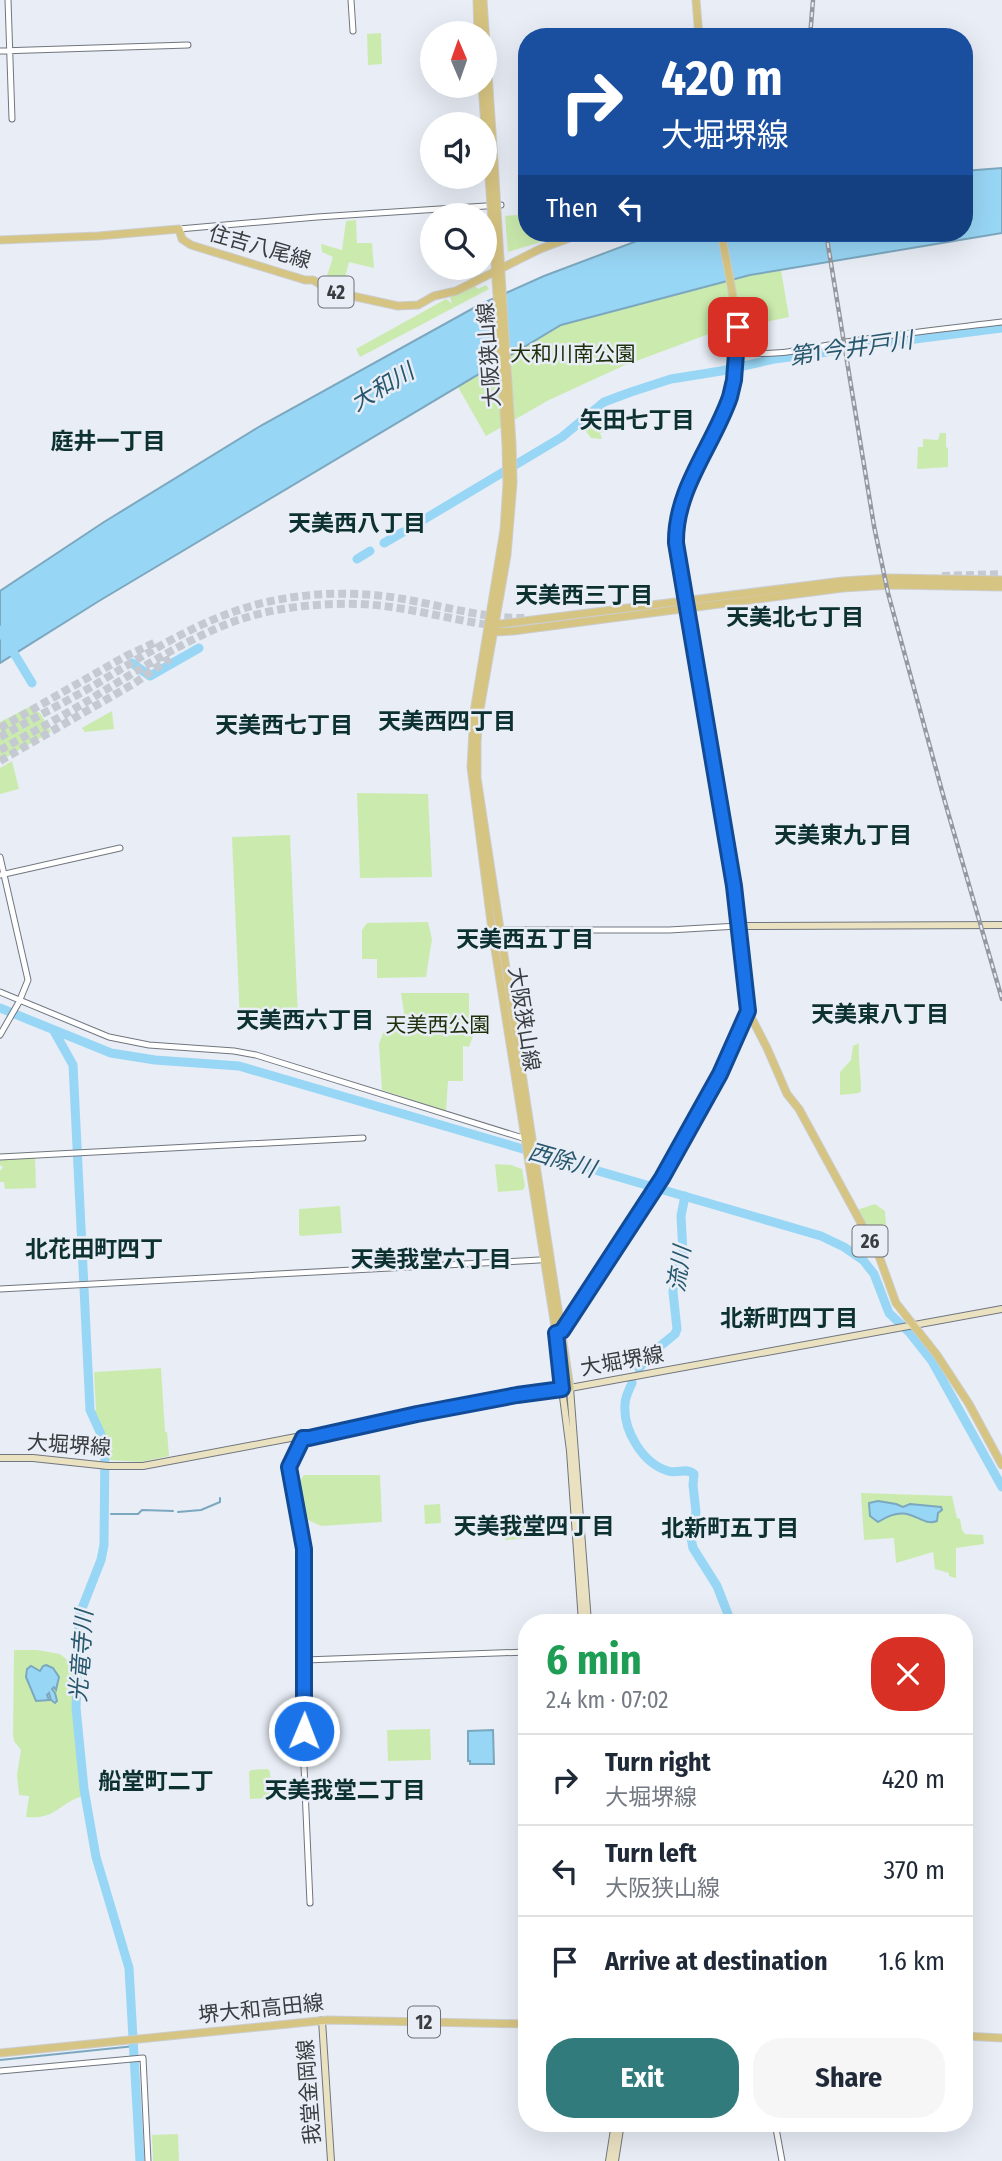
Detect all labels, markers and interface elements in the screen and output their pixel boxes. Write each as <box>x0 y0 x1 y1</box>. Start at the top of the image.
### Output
north arrow <box>420 21 497 98</box>
map controls <box>420 21 497 280</box>
text: 420 m <box>661 49 783 108</box>
icon: right <box>546 56 637 147</box>
button: sound <box>420 112 497 189</box>
text: 大堀堺線 <box>661 116 789 154</box>
icon: left <box>612 189 650 227</box>
text: Then <box>546 193 598 224</box>
button: search <box>420 203 497 280</box>
street label: 住吉八尾線 <box>206 220 314 274</box>
road number: 42 <box>318 276 354 308</box>
pin <box>708 297 768 357</box>
street label: 大阪狭山線 <box>472 302 506 408</box>
icon: arrive <box>719 308 757 346</box>
water label: 第1今井戸川 <box>788 325 917 370</box>
park label: 大和川南公園 <box>510 341 636 367</box>
water label: 大和川 <box>345 356 421 417</box>
district label: 矢田七丁目 <box>580 406 695 434</box>
district label: 庭井一丁目 <box>51 427 166 455</box>
district label: 天美西八丁目 <box>288 509 426 537</box>
district label: 天美西三丁目 <box>515 581 653 609</box>
district label: 天美北七丁目 <box>726 603 864 631</box>
district label: 天美西四丁目 <box>378 707 516 735</box>
district label: 天美西七丁目 <box>215 711 353 739</box>
district label: 天美東九丁目 <box>774 821 912 849</box>
district label: 天美西五丁目 <box>456 925 594 953</box>
street label: 大阪狭山線 <box>503 965 545 1073</box>
district label: 天美東八丁目 <box>811 1000 949 1028</box>
district label: 天美西六丁目 <box>236 1006 374 1034</box>
park label: 天美西公園 <box>386 1012 491 1038</box>
water label: 西除川 <box>525 1137 602 1184</box>
road number: 26 <box>852 1226 888 1256</box>
district label: 北花田町四丁 <box>25 1235 163 1263</box>
water label: 流川 <box>662 1241 696 1294</box>
district label: 天美我堂六丁目 <box>351 1245 512 1273</box>
district label: 北新町四丁目 <box>720 1304 858 1332</box>
street label: 大堀堺線 <box>578 1341 666 1381</box>
street label: 大堀堺線 <box>26 1429 112 1461</box>
district label: 天美我堂四丁目 <box>454 1512 615 1540</box>
district label: 北新町五丁目 <box>661 1514 799 1542</box>
water label: 光竜寺川 <box>64 1606 98 1703</box>
text: 6 min <box>546 1635 642 1685</box>
button: close <box>871 1637 945 1711</box>
text: 2.4 km · 07:02 <box>546 1686 669 1714</box>
position arrow <box>267 1694 341 1768</box>
text: Turn right <box>605 1747 711 1778</box>
icon: right <box>546 1761 584 1799</box>
text: 420 m <box>882 1764 945 1795</box>
district label: 船堂町二丁 <box>99 1767 214 1795</box>
district label: 天美我堂二丁目 <box>265 1776 426 1804</box>
text: 大堀堺線 <box>605 1783 697 1811</box>
text: Turn left <box>605 1838 697 1869</box>
icon: left <box>546 1852 584 1890</box>
text: 370 m <box>884 1855 945 1886</box>
text: 大阪狭山線 <box>605 1874 720 1902</box>
icon: arrive <box>546 1943 584 1981</box>
text: Arrive at destination <box>605 1946 828 1977</box>
text: 1.6 km <box>878 1946 945 1977</box>
street label: 堺大和高田線 <box>197 1989 325 2029</box>
road number: 12 <box>408 2006 440 2038</box>
button: Exit <box>546 2038 739 2118</box>
button: Share <box>753 2038 945 2118</box>
street label: 我堂金岡線 <box>292 2039 326 2145</box>

